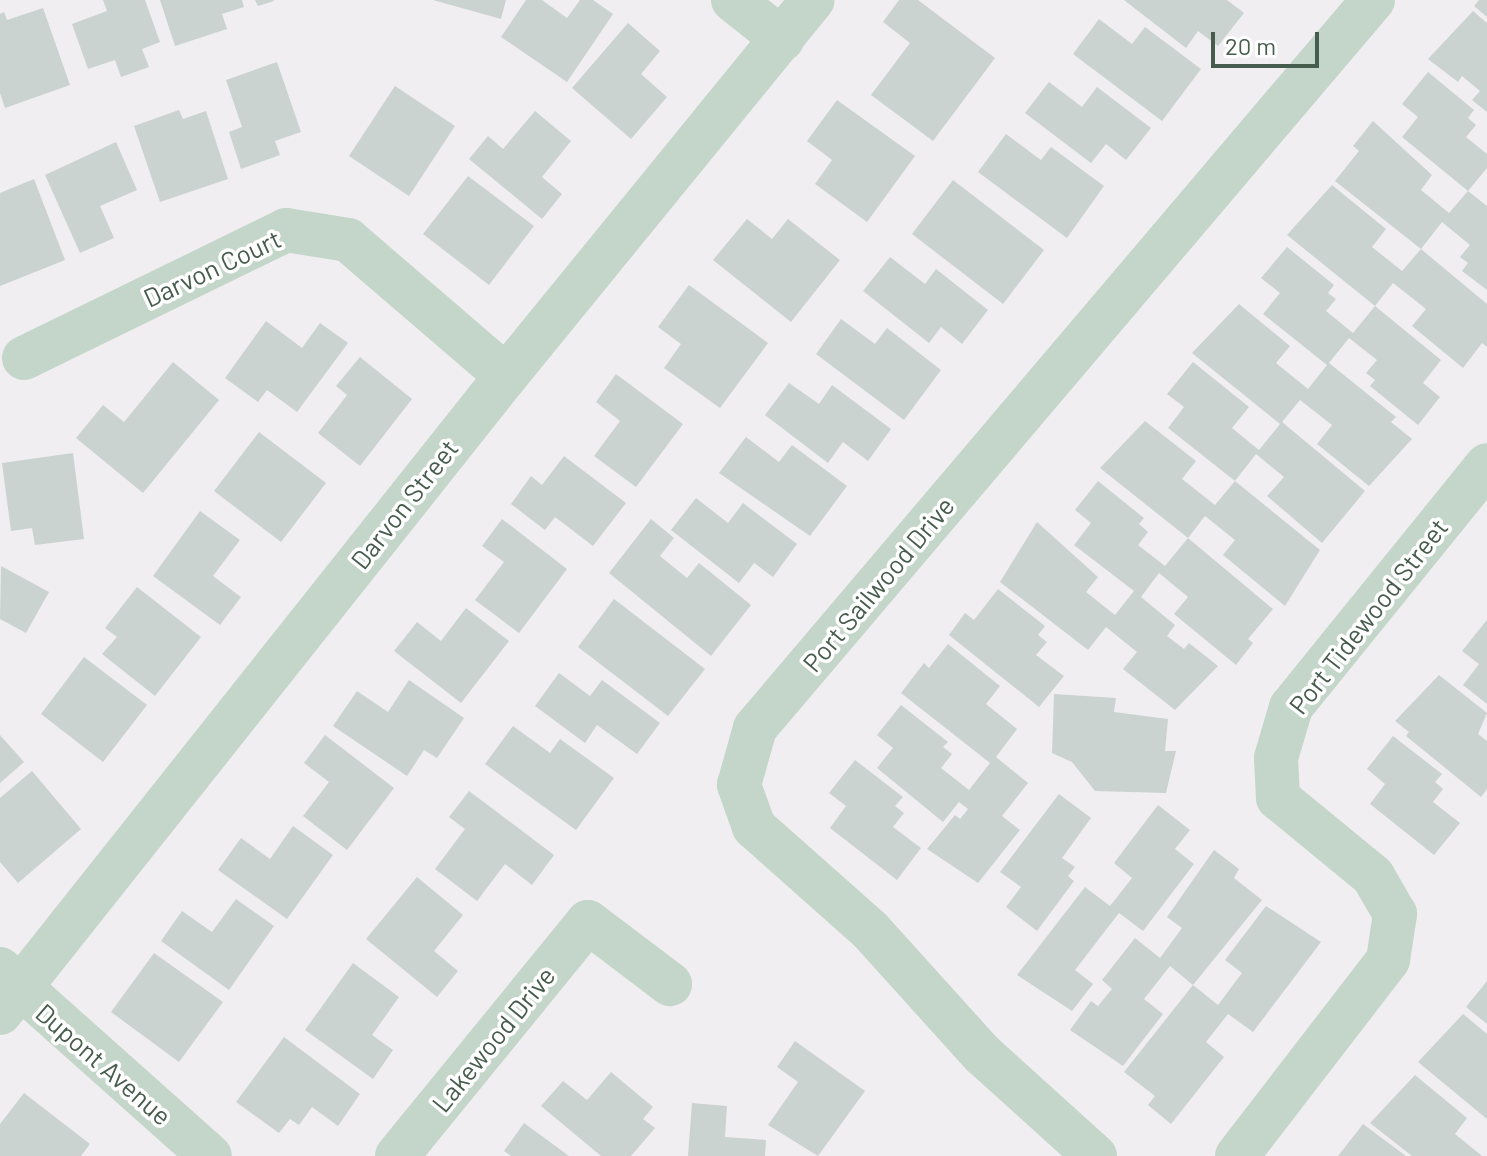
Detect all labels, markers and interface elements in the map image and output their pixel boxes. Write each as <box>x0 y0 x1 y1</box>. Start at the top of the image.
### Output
scale bar <box>1215 16 1323 66</box>
text: 20 m <box>1225 31 1276 60</box>
street label: Darvon Court <box>138 223 286 313</box>
street label: Darvon Street <box>344 433 464 575</box>
street label: Port Sailwood Drive <box>796 490 960 678</box>
street label: Port Tidewood Street <box>1282 512 1454 720</box>
street label: Lakewood Drive <box>425 960 561 1118</box>
street label: Dupont Avenue <box>30 997 178 1131</box>

